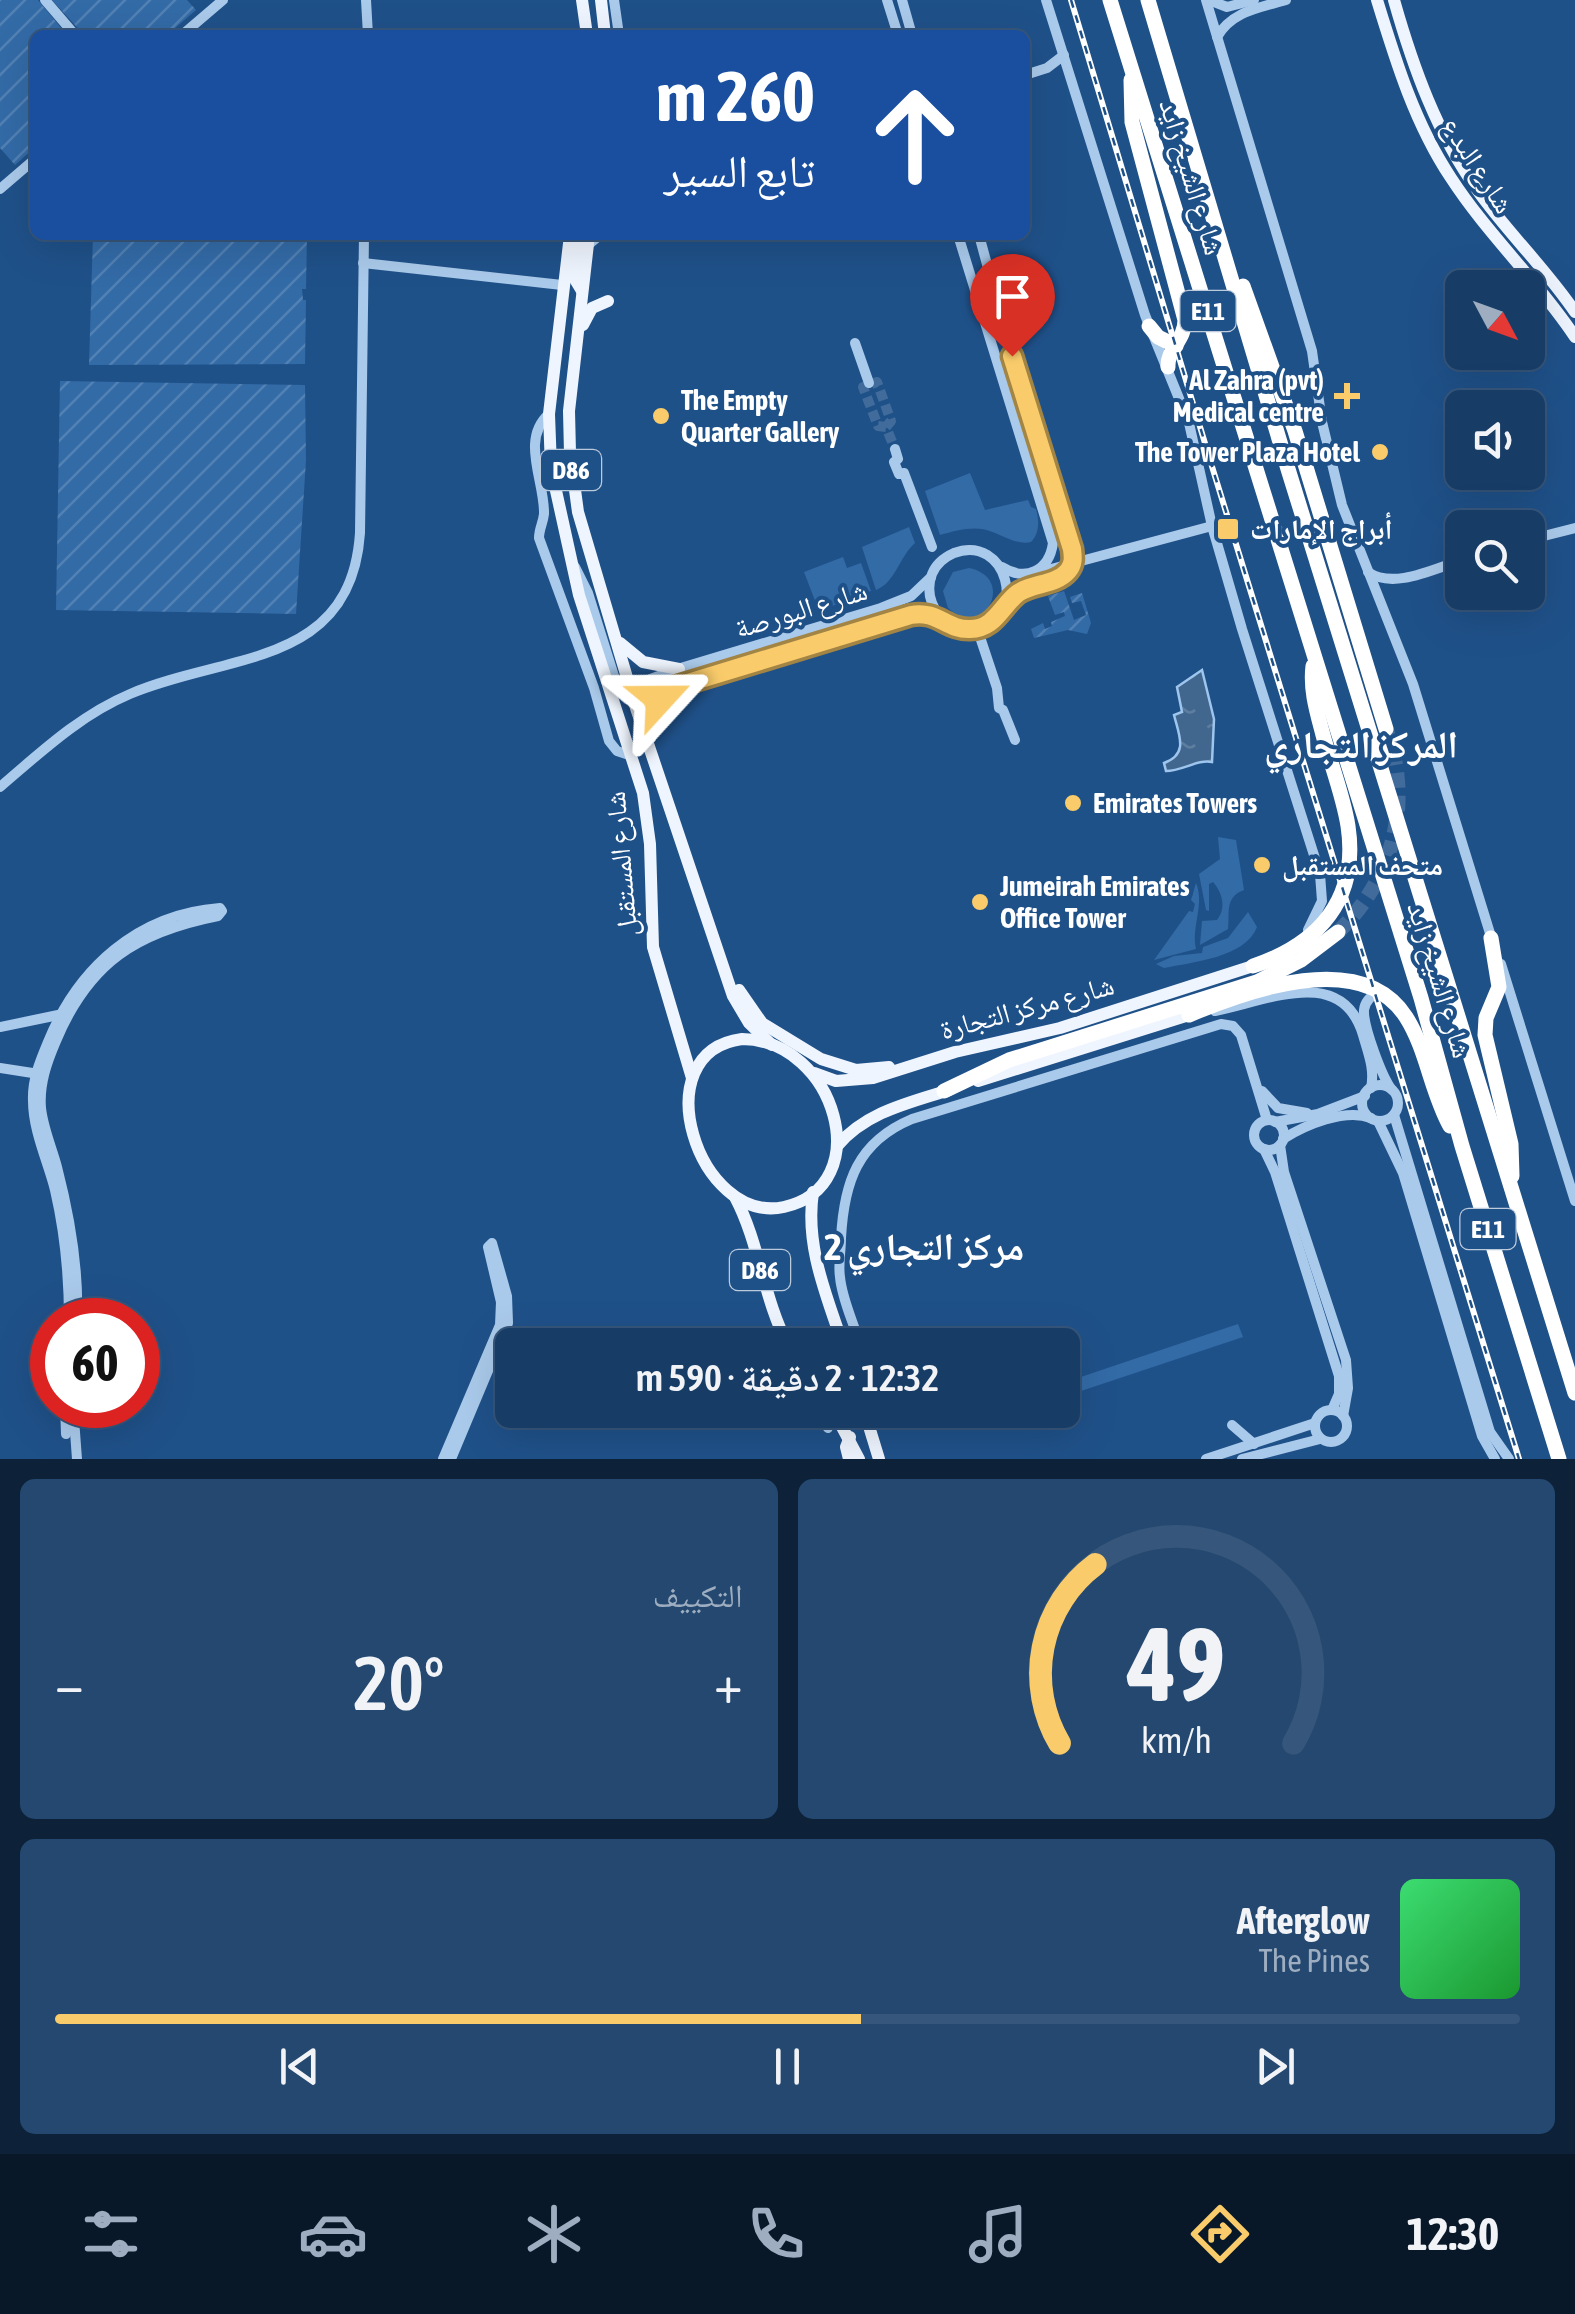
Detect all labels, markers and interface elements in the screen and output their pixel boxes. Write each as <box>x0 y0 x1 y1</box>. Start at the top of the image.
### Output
text: 260 m <box>656 56 815 136</box>
icon: ahead <box>850 70 980 200</box>
street label: شارع الشيخ زايد <box>1151 95 1231 259</box>
street label: شارع البدع <box>1433 111 1521 220</box>
text: تابع السير <box>664 145 815 197</box>
pin <box>970 254 1055 357</box>
icon: arrive <box>985 269 1040 324</box>
north arrow <box>1445 270 1545 370</box>
map controls <box>1445 270 1545 610</box>
road number: E11 <box>1180 291 1236 331</box>
place label: Al Zahra (pvt) Medical centre <box>1173 364 1324 428</box>
marker: Al Zahra (pvt) Medical centre <box>1334 383 1360 409</box>
place label: The Empty Quarter Gallery <box>681 384 840 448</box>
button: sound <box>1445 390 1545 490</box>
marker: The Empty Quarter Gallery <box>650 405 672 427</box>
place label: The Tower Plaza Hotel <box>1135 436 1361 468</box>
marker: The Tower Plaza Hotel <box>1369 441 1391 463</box>
road number: D86 <box>541 450 601 490</box>
button: search <box>1445 510 1545 610</box>
place label: أبراج الإمارات <box>1250 512 1392 547</box>
marker: أبراج الإمارات <box>1215 516 1241 542</box>
street label: شارع البورصة <box>731 574 871 646</box>
position arrow <box>608 647 712 751</box>
district label: المركز التجاري <box>1264 723 1458 774</box>
place label: Emirates Towers <box>1093 787 1257 819</box>
street label: شارع المستقبل <box>599 790 645 938</box>
marker: Emirates Towers <box>1062 792 1084 814</box>
place label: متحف المستقبل <box>1282 849 1443 883</box>
marker: متحف المستقبل <box>1251 854 1273 876</box>
place label: Jumeirah Emirates Office Tower <box>999 870 1190 934</box>
marker: Jumeirah Emirates Office Tower <box>969 891 991 913</box>
street label: شارع الشيخ زايد <box>1399 898 1479 1062</box>
street label: شارع مركز التجارة <box>937 968 1118 1047</box>
road number: E11 <box>1460 1209 1516 1249</box>
district label: مركز التجاري 2 <box>824 1225 1024 1276</box>
road number: D86 <box>730 1250 790 1290</box>
speed limit sign: 60 <box>30 1298 160 1428</box>
text: 12:32 · 2 دقيقة · 590 m <box>636 1356 939 1399</box>
text: التكييف <box>653 1577 743 1614</box>
text: 49 <box>1126 1604 1225 1723</box>
text: 20° <box>353 1640 444 1726</box>
text: − <box>55 1652 84 1715</box>
text: + <box>714 1652 742 1715</box>
text: km/h <box>1141 1720 1212 1761</box>
text: Afterglow <box>1237 1899 1370 1942</box>
text: The Pines <box>1258 1942 1370 1979</box>
icon: previous <box>272 2039 327 2094</box>
icon: pause <box>760 2039 815 2094</box>
icon: next <box>1248 2039 1303 2094</box>
icon: filters <box>76 2199 146 2269</box>
icon: car <box>298 2199 368 2269</box>
icon: climate <box>519 2199 589 2269</box>
icon: phone <box>741 2199 811 2269</box>
icon: music <box>963 2199 1033 2269</box>
icon: directions <box>1185 2199 1255 2269</box>
text: 12:30 <box>1407 2208 1499 2260</box>

